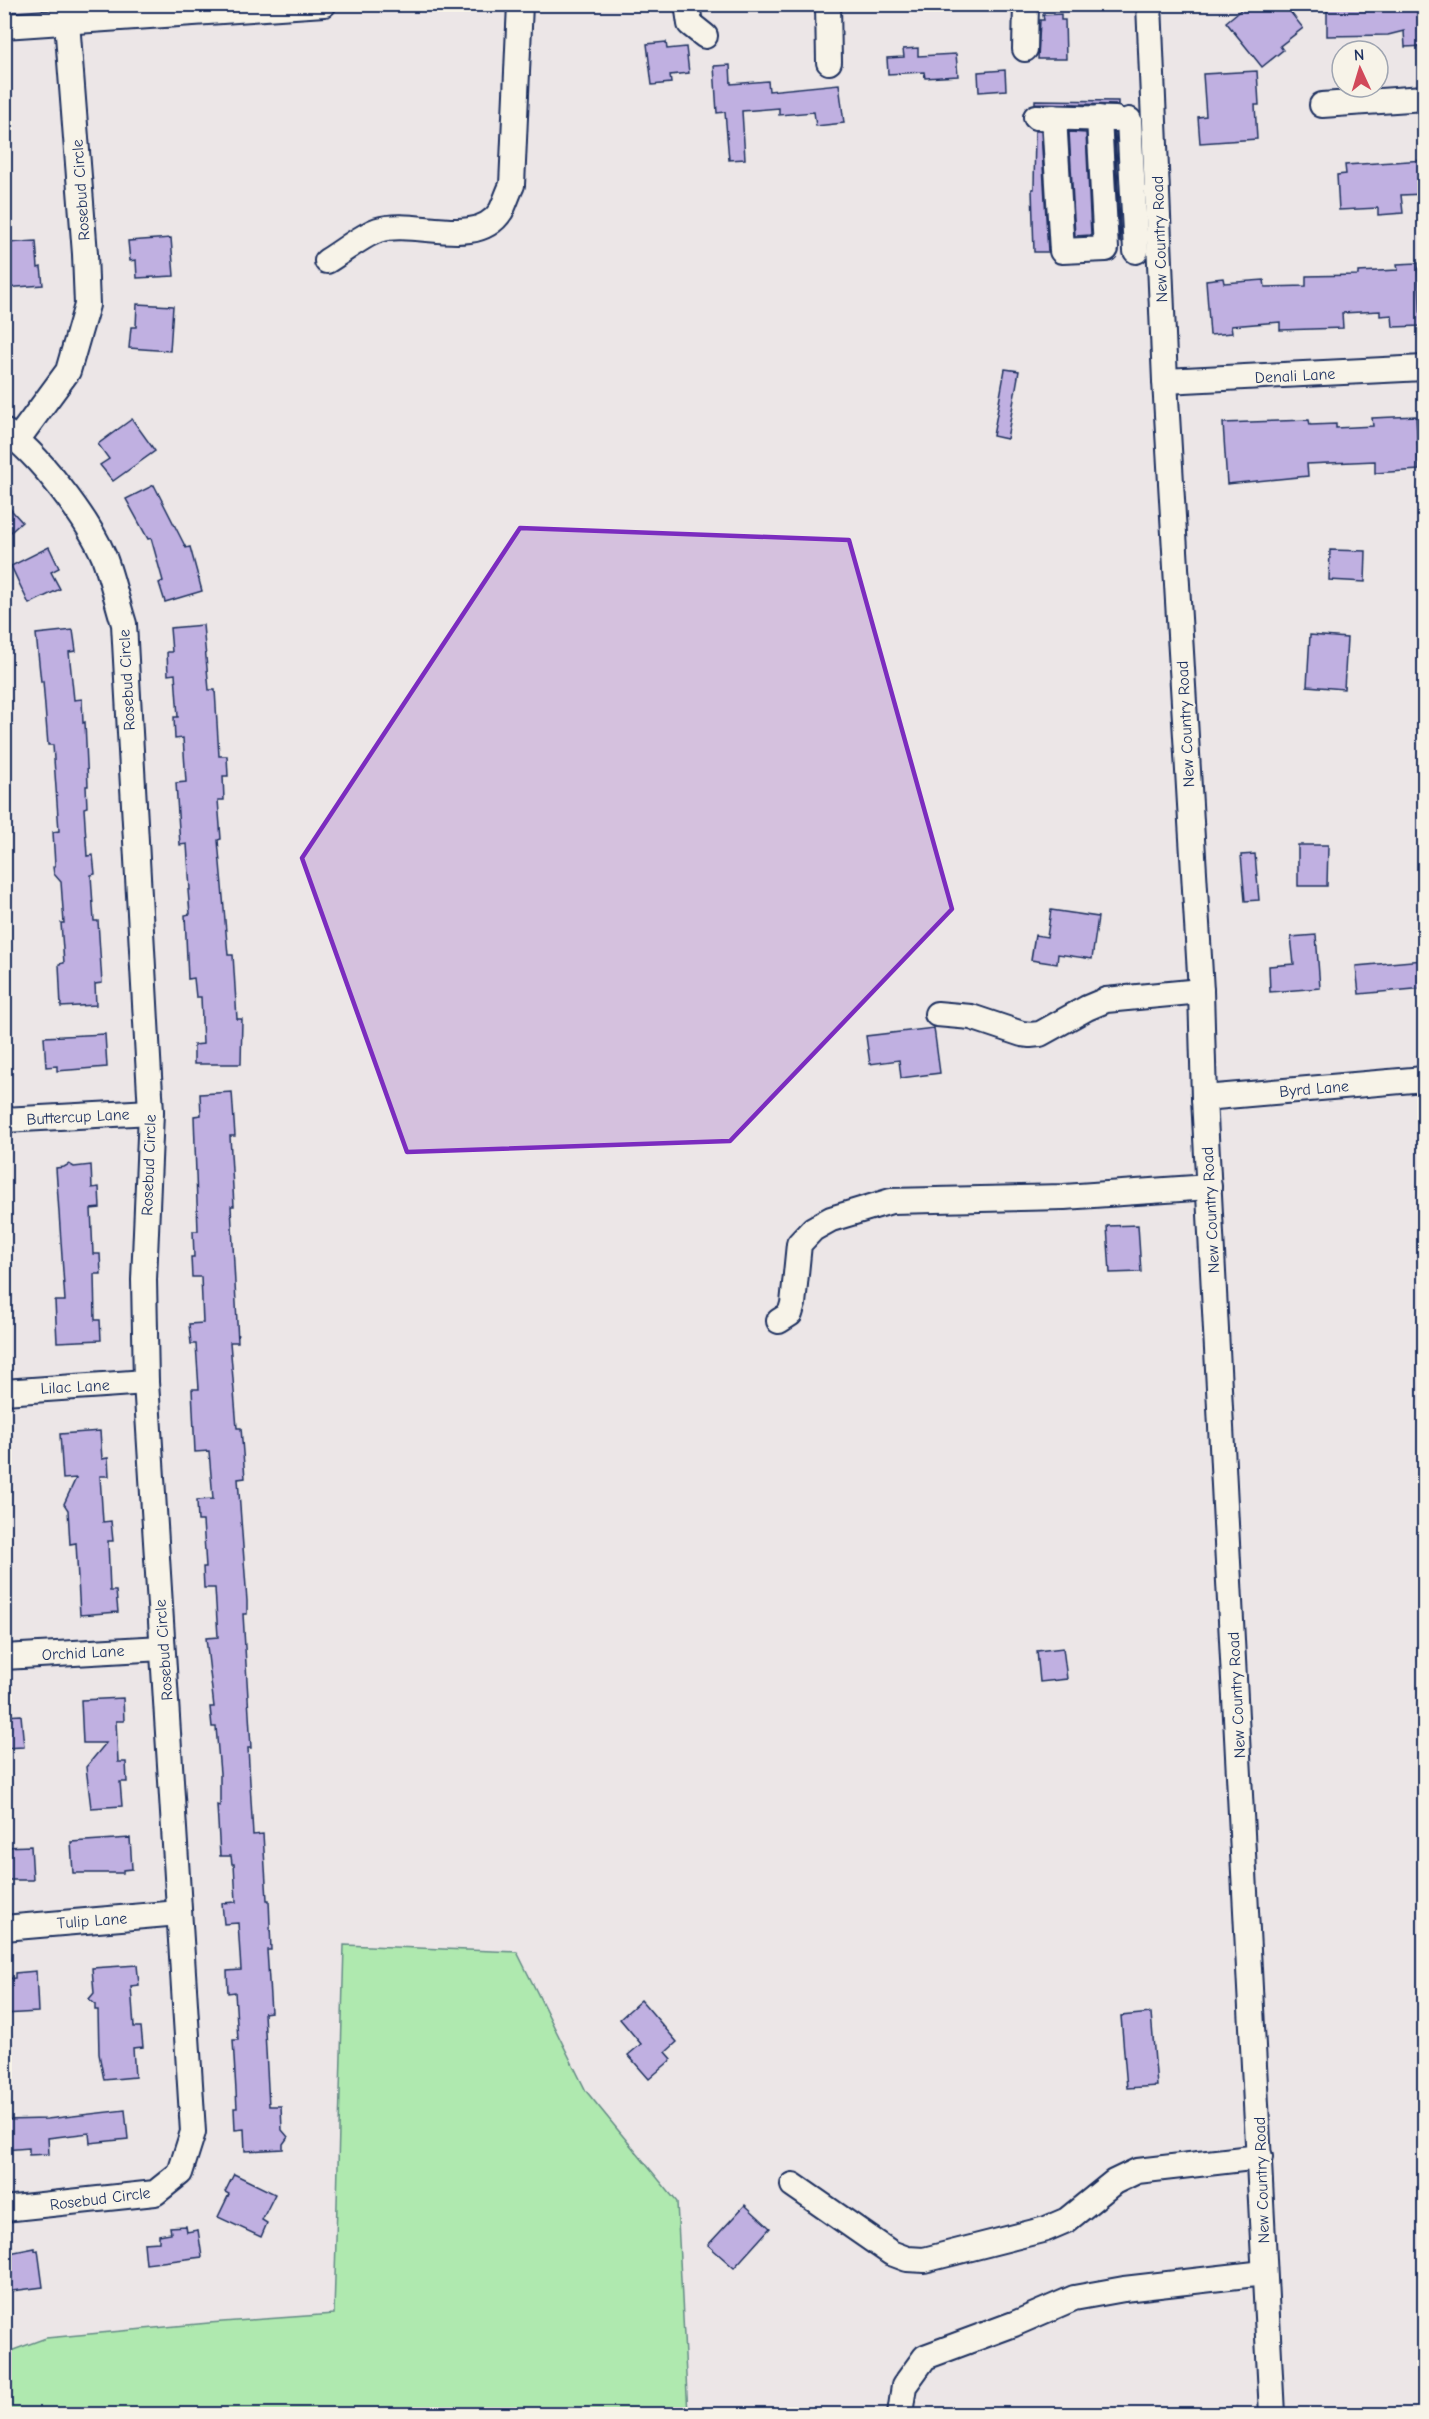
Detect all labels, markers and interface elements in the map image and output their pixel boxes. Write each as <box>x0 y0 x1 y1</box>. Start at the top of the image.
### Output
north arrow <box>1330 39 1390 99</box>
text: N <box>1353 46 1365 64</box>
street label: Rosebud Circle <box>68 139 94 241</box>
street label: New Country Road <box>1149 175 1171 303</box>
street label: Denali Lane <box>1254 365 1336 387</box>
street label: Rosebud Circle <box>115 629 139 731</box>
street label: New Country Road <box>1174 660 1198 788</box>
street label: Byrd Lane <box>1279 1077 1350 1101</box>
street label: Buttercup Lane <box>26 1105 130 1129</box>
street label: Rosebud Circle <box>138 1114 160 1216</box>
street label: New Country Road <box>1199 1146 1223 1274</box>
street label: Lilac Lane <box>40 1376 110 1398</box>
street label: Rosebud Circle <box>151 1599 177 1701</box>
street label: New Country Road <box>1225 1631 1249 1759</box>
street label: Orchid Lane <box>41 1642 125 1664</box>
street label: Tulip Lane <box>56 1910 128 1932</box>
street label: New Country Road <box>1251 2116 1273 2244</box>
street label: Rosebud Circle <box>49 2184 152 2214</box>

